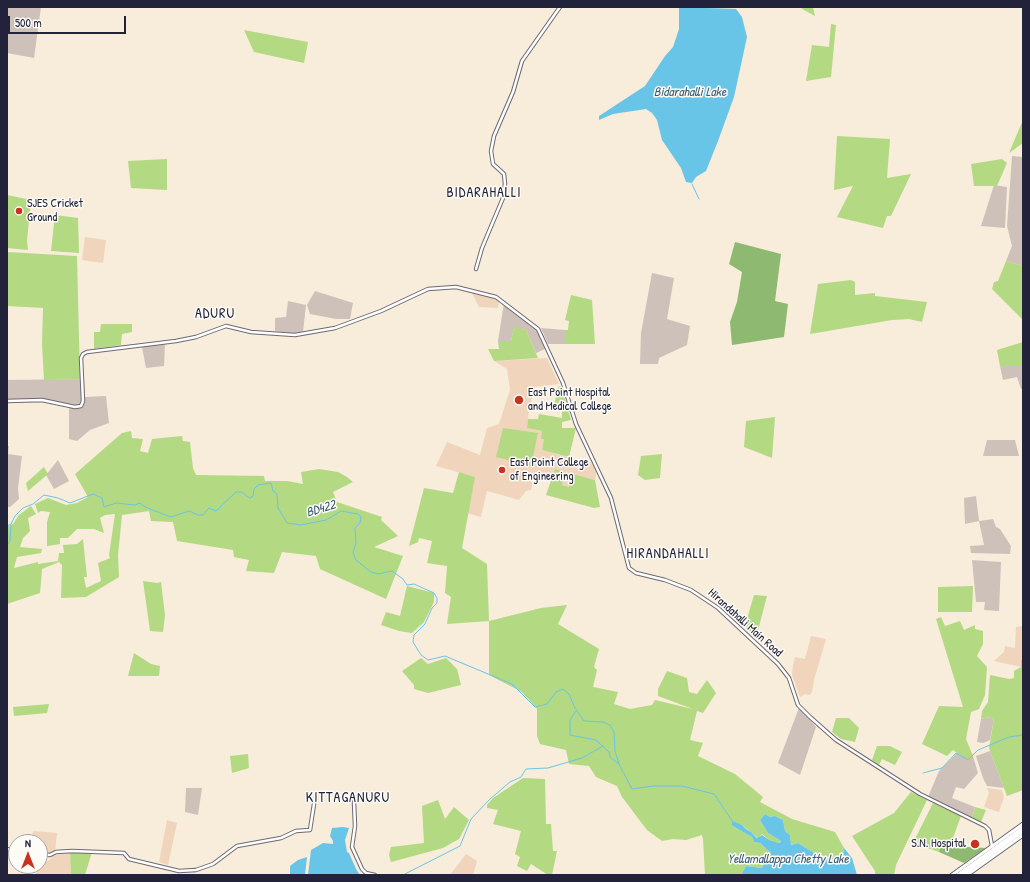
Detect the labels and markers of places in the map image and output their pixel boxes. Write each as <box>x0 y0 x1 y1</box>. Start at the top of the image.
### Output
place label: SJES Cricket Ground <box>27 197 83 225</box>
marker: SJES Cricket Ground <box>14 206 24 216</box>
place label: East Point Hospital and Medical College <box>528 386 612 414</box>
marker: East Point Hospital and Medical College <box>513 394 525 406</box>
place label: East Point College of Engineering <box>510 456 589 484</box>
marker: East Point College of Engineering <box>497 465 507 475</box>
place label: S.N. Hospital <box>911 837 966 851</box>
marker: S.N. Hospital <box>969 838 981 850</box>

